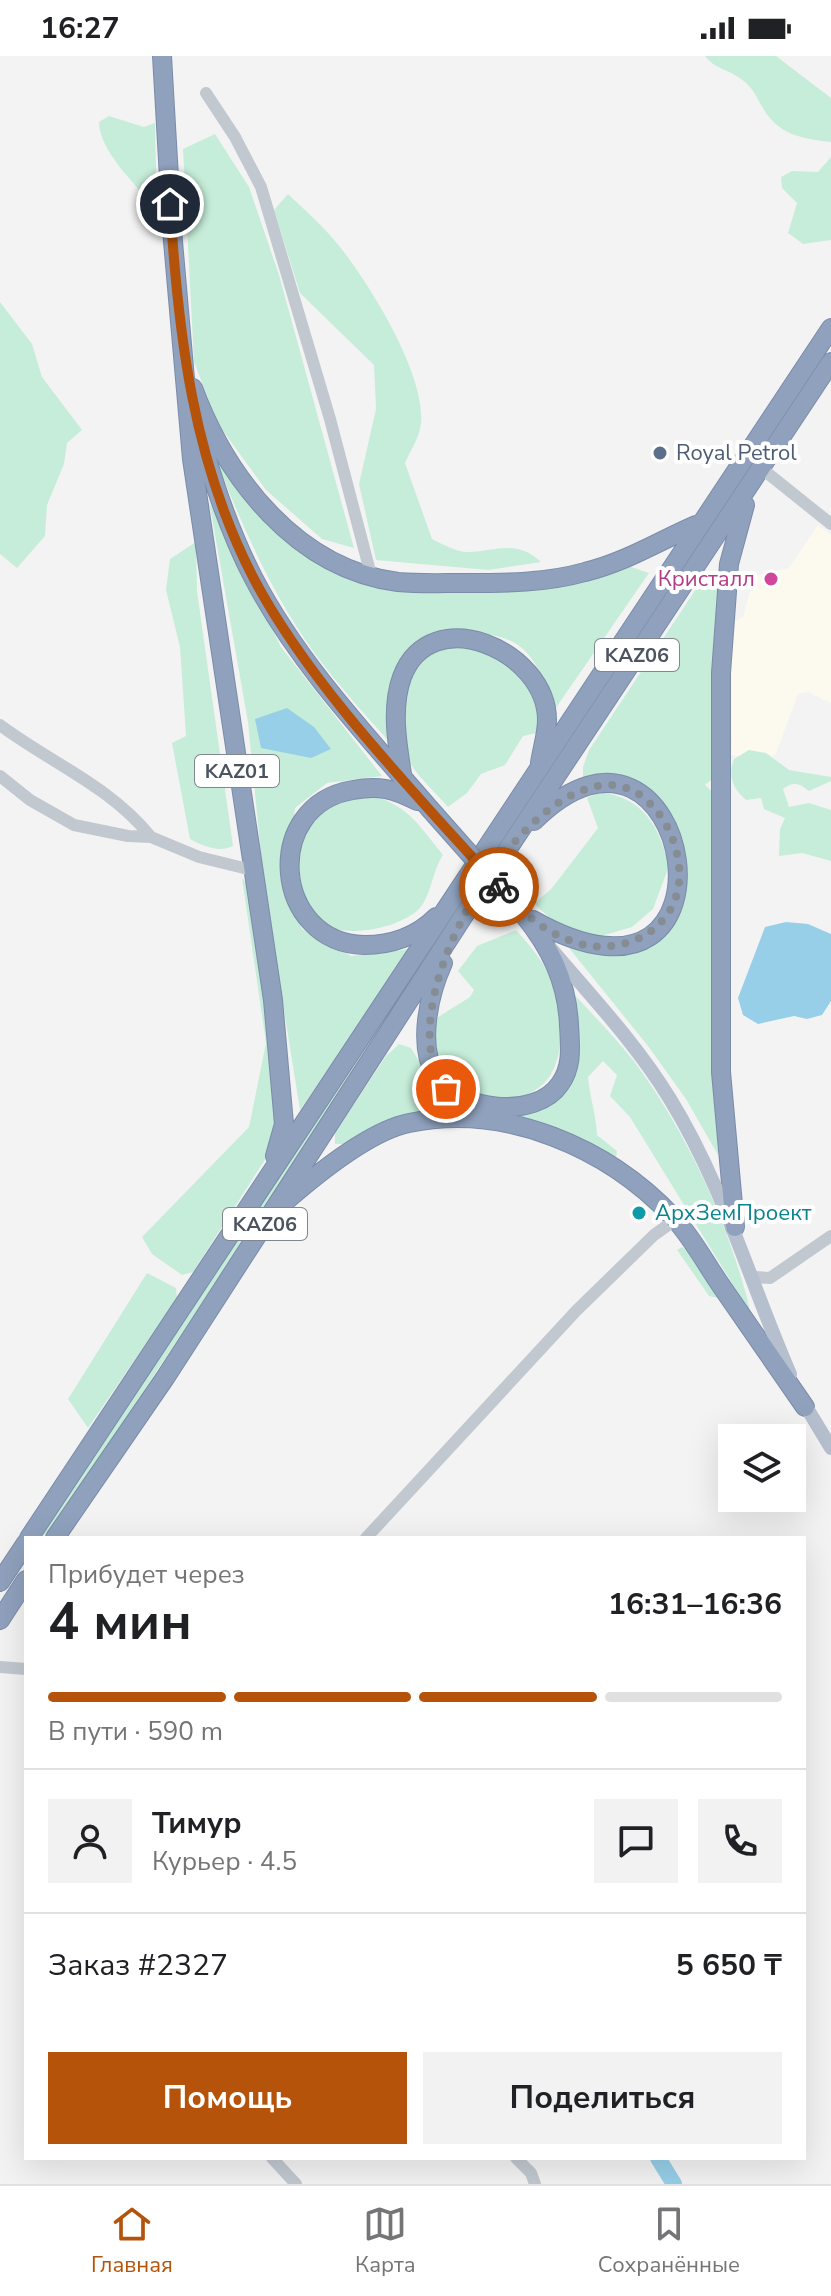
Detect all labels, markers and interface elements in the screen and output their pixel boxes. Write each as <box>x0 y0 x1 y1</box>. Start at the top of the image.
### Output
text: 16:27 <box>40 8 119 49</box>
pin <box>136 170 204 238</box>
icon: home <box>148 182 192 226</box>
place label: Royal Petrol <box>676 438 797 468</box>
marker: Royal Petrol <box>651 444 669 462</box>
place label: Кристалл <box>658 564 755 594</box>
marker: Кристалл <box>762 570 780 588</box>
road number: KАZ06 <box>595 639 679 671</box>
road number: KАZ01 <box>195 755 279 787</box>
courier <box>459 847 539 927</box>
icon: bike <box>477 865 521 909</box>
pin <box>412 1055 480 1123</box>
icon: bag <box>424 1067 468 1111</box>
place label: АрхЗемПроект <box>655 1198 812 1228</box>
marker: АрхЗемПроект <box>630 1204 648 1222</box>
road number: KАZ06 <box>223 1208 307 1240</box>
map controls <box>718 1424 806 1512</box>
button: layers <box>718 1424 806 1512</box>
text: Прибудет через <box>48 1557 245 1592</box>
text: 16:31–16:36 <box>608 1584 782 1625</box>
text: 4 мин <box>48 1586 192 1657</box>
text: В пути · 590 m <box>48 1714 223 1749</box>
button: person <box>48 1799 132 1883</box>
button: chat <box>594 1799 678 1883</box>
button: phone <box>698 1799 782 1883</box>
text: Тимур <box>152 1803 242 1844</box>
text: Курьер · 4.5 <box>152 1844 297 1879</box>
text: Заказ #2327 <box>48 1945 228 1986</box>
text: 5 650 ₸ <box>676 1945 782 1986</box>
button: Помощь <box>48 2052 407 2144</box>
button: Поделиться <box>423 2052 782 2144</box>
tab: Главная <box>91 2202 173 2280</box>
tab: Карта <box>355 2202 416 2280</box>
tab: Сохранённые <box>598 2202 740 2280</box>

